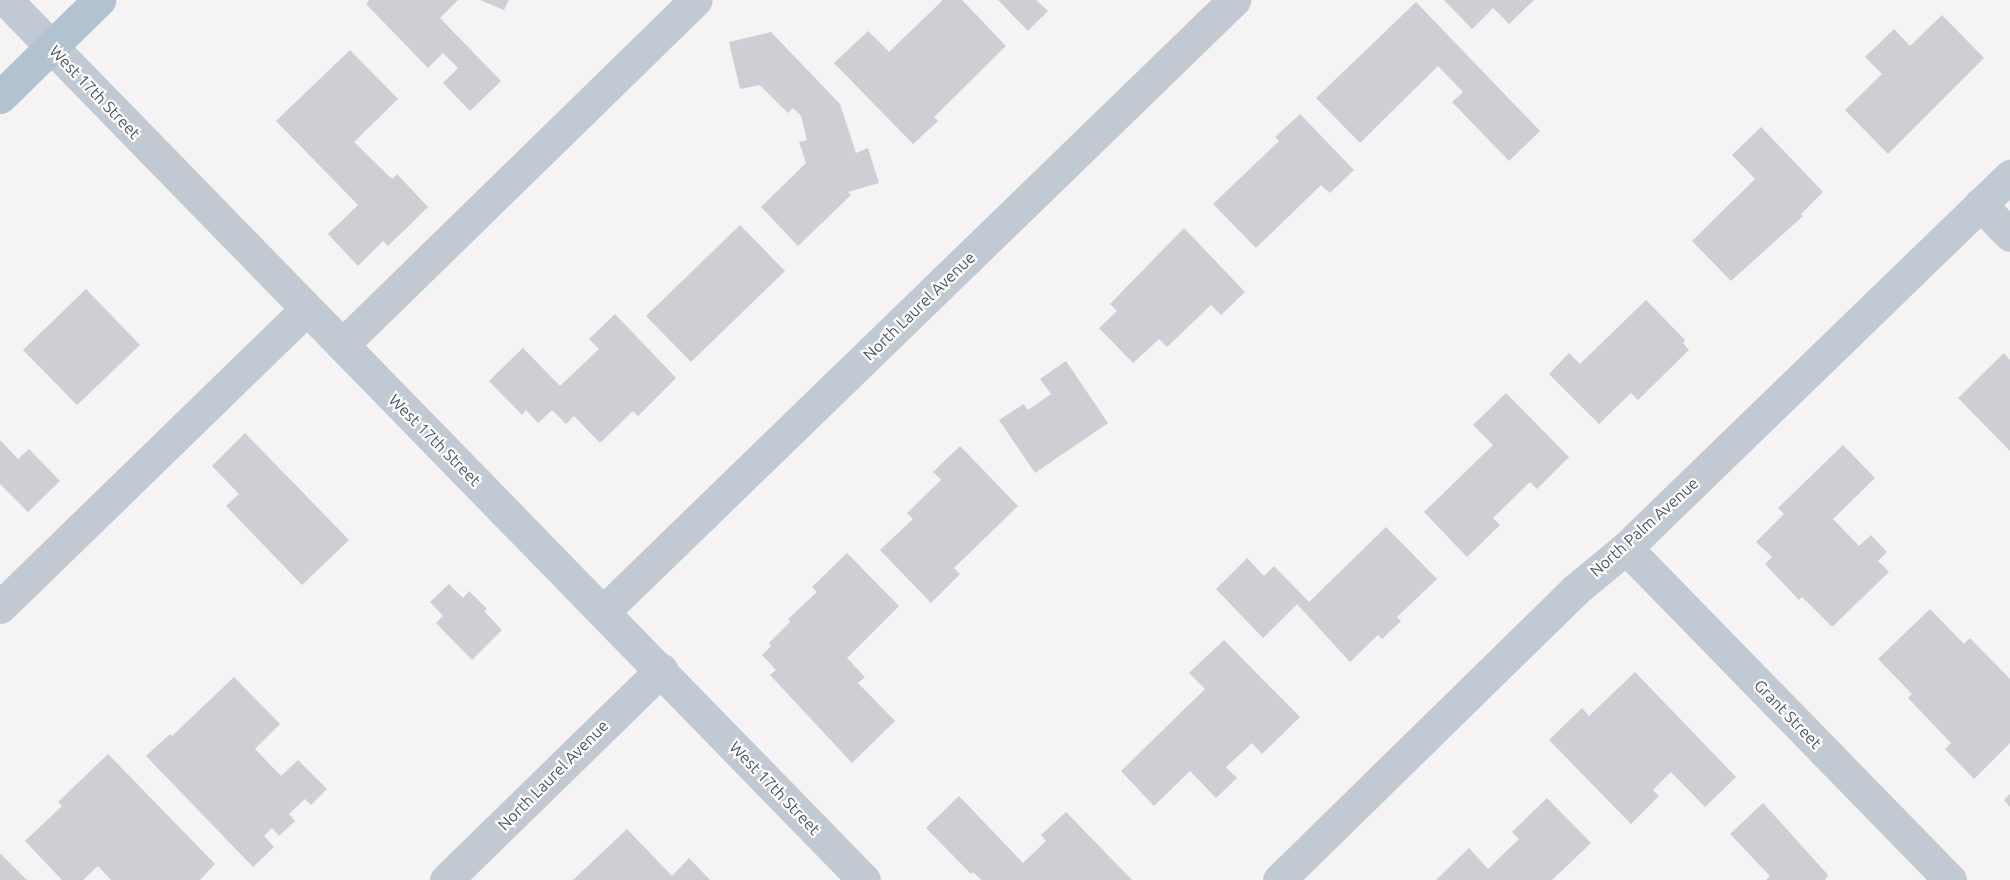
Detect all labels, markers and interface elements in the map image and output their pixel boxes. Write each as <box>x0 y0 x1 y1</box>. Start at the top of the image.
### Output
street label: West 17th Street <box>46 41 144 143</box>
street label: North Laurel Avenue <box>859 248 979 364</box>
street label: West 17th Street <box>385 390 485 490</box>
street label: North Palm Avenue <box>1586 473 1702 581</box>
street label: Grant Street <box>1750 675 1826 753</box>
street label: North Laurel Avenue <box>494 716 612 834</box>
street label: West 17th Street <box>726 737 824 839</box>

